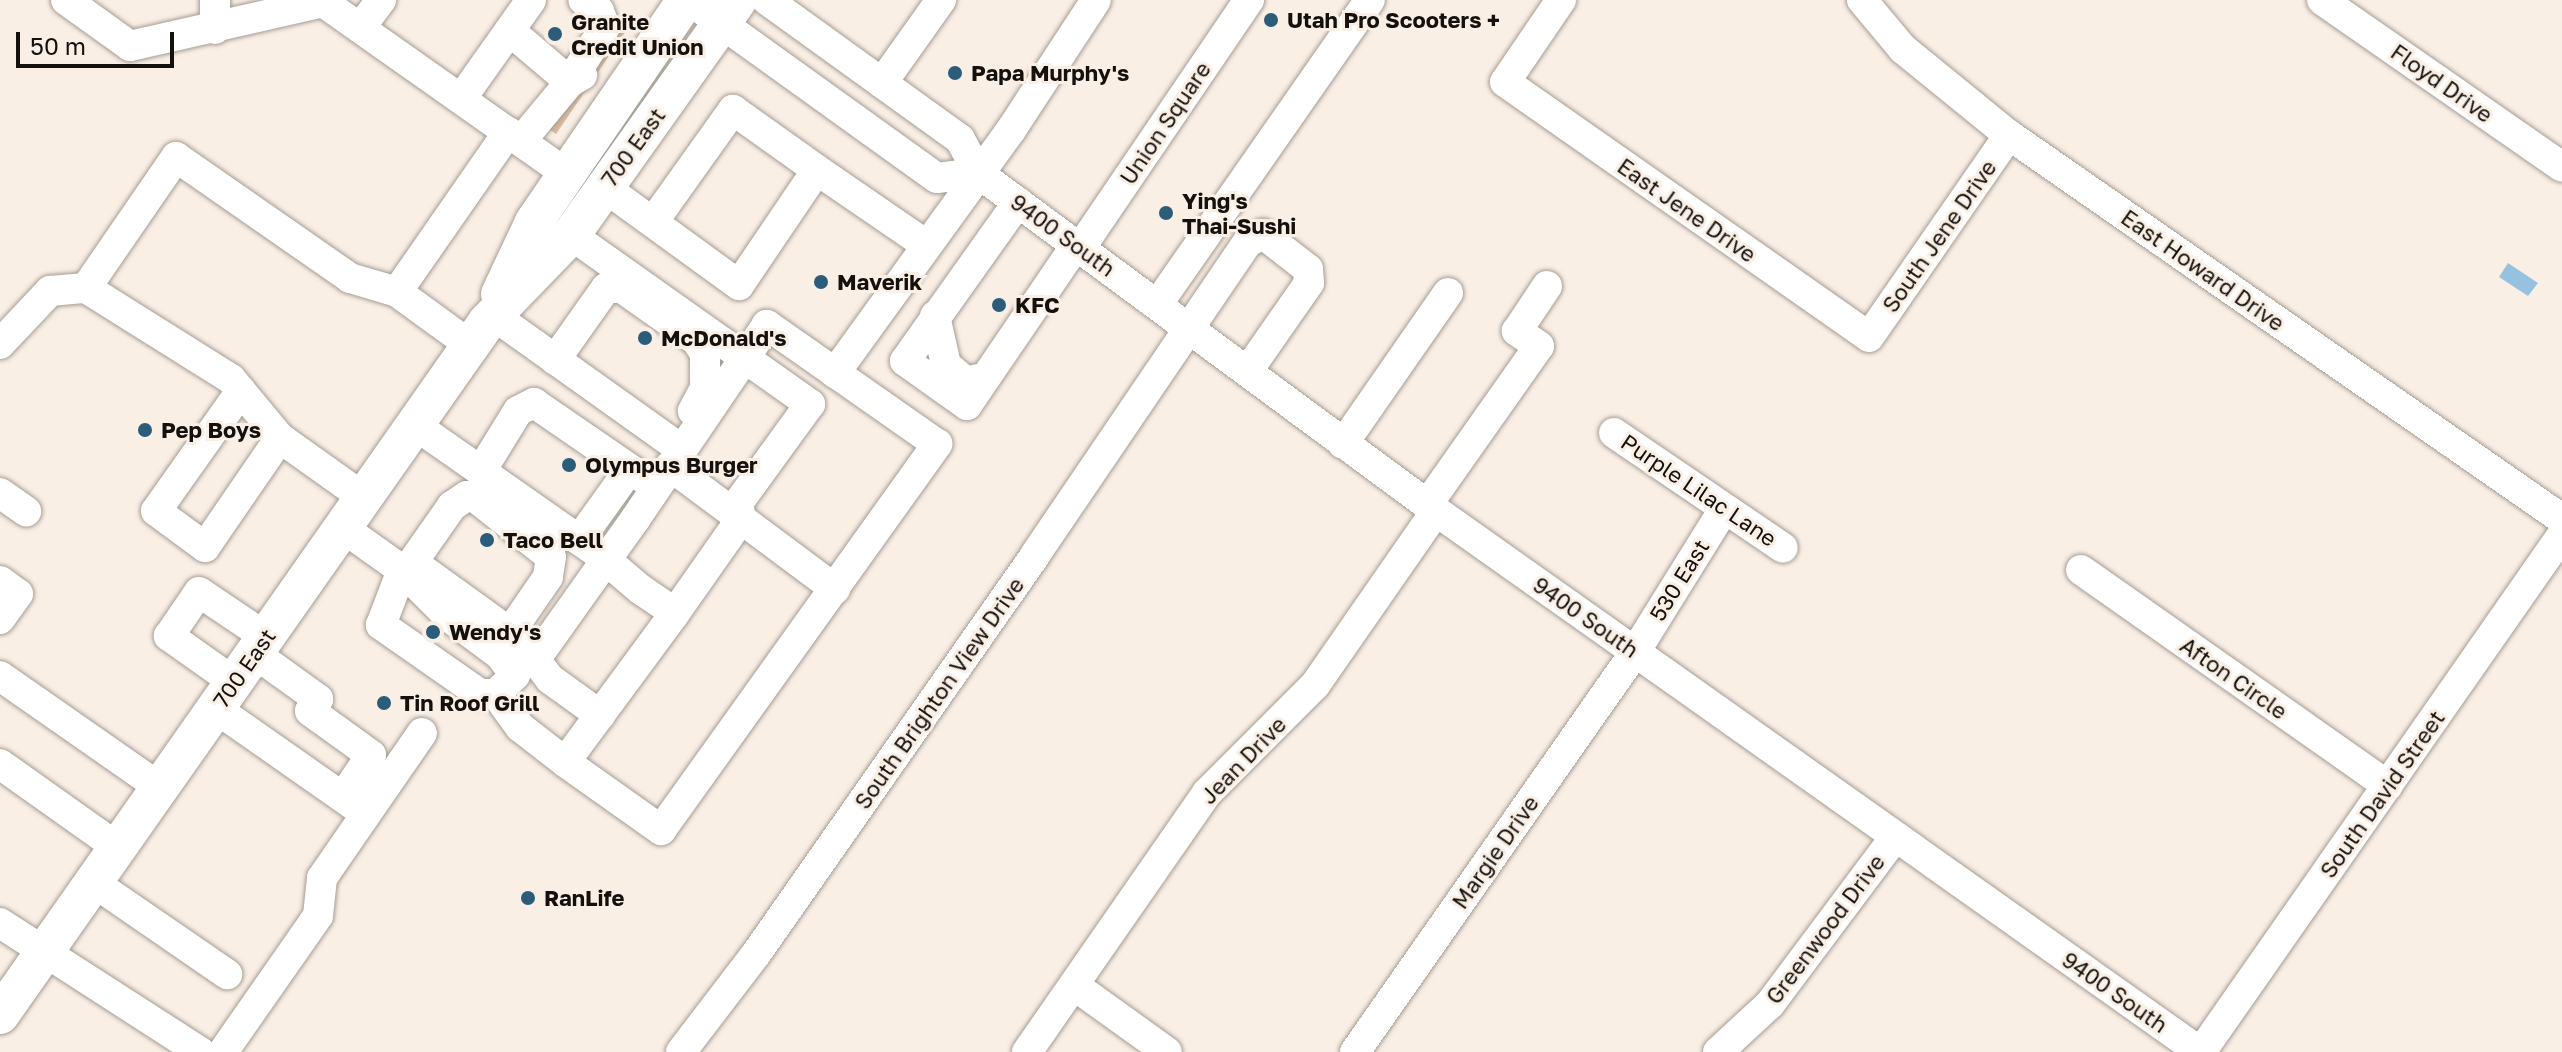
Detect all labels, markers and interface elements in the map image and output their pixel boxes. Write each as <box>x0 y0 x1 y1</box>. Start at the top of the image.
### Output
place label: Utah Pro Scooters + <box>1287 7 1500 33</box>
place label: Granite Credit Union <box>571 8 704 60</box>
marker: Utah Pro Scooters + <box>1262 11 1280 29</box>
scale bar <box>20 16 178 66</box>
marker: Granite Credit Union <box>546 25 564 43</box>
text: 50 m <box>30 31 86 60</box>
street label: Floyd Drive <box>2386 38 2498 128</box>
street label: Union Square <box>1114 57 1216 189</box>
place label: Papa Murphy's <box>971 60 1129 86</box>
marker: Papa Murphy's <box>946 64 964 82</box>
street label: 700 East <box>596 103 670 191</box>
street label: East Jene Drive <box>1613 152 1761 268</box>
street label: South Jene Drive <box>1877 155 2001 317</box>
place label: Ying's Thai-Sushi <box>1182 187 1296 238</box>
street label: 9400 South <box>1006 188 1120 282</box>
marker: Ying's Thai-Sushi <box>1157 204 1175 222</box>
street label: East Howard Drive <box>2116 204 2290 336</box>
place label: Maverik <box>837 269 922 295</box>
marker: Maverik <box>812 273 830 291</box>
place label: KFC <box>1015 292 1060 318</box>
marker: KFC <box>990 296 1008 314</box>
place label: McDonald's <box>661 325 787 351</box>
marker: McDonald's <box>636 329 654 347</box>
place label: Pep Boys <box>161 417 261 443</box>
marker: Pep Boys <box>136 421 154 439</box>
street label: Purple Lilac Lane <box>1616 428 1782 552</box>
place label: Olympus Burger <box>585 452 758 478</box>
marker: Olympus Burger <box>560 456 578 474</box>
place label: Taco Bell <box>503 527 603 553</box>
marker: Taco Bell <box>478 531 496 549</box>
street label: 530 East <box>1644 534 1714 626</box>
street label: 9400 South <box>1528 571 1644 663</box>
street label: South Brighton View Drive <box>849 572 1029 814</box>
place label: Wendy's <box>449 619 541 645</box>
street label: 700 East <box>207 623 281 713</box>
marker: Wendy's <box>424 623 442 641</box>
street label: Afton Circle <box>2175 632 2293 724</box>
place label: Tin Roof Grill <box>400 690 539 716</box>
marker: Tin Roof Grill <box>375 694 393 712</box>
street label: South David Street <box>2314 705 2450 883</box>
street label: Jean Drive <box>1195 711 1291 809</box>
street label: Margie Drive <box>1446 790 1544 914</box>
street label: Greenwood Drive <box>1760 849 1890 1009</box>
place label: RanLife <box>544 885 625 911</box>
marker: RanLife <box>519 889 537 907</box>
street label: 9400 South <box>2057 946 2173 1038</box>

